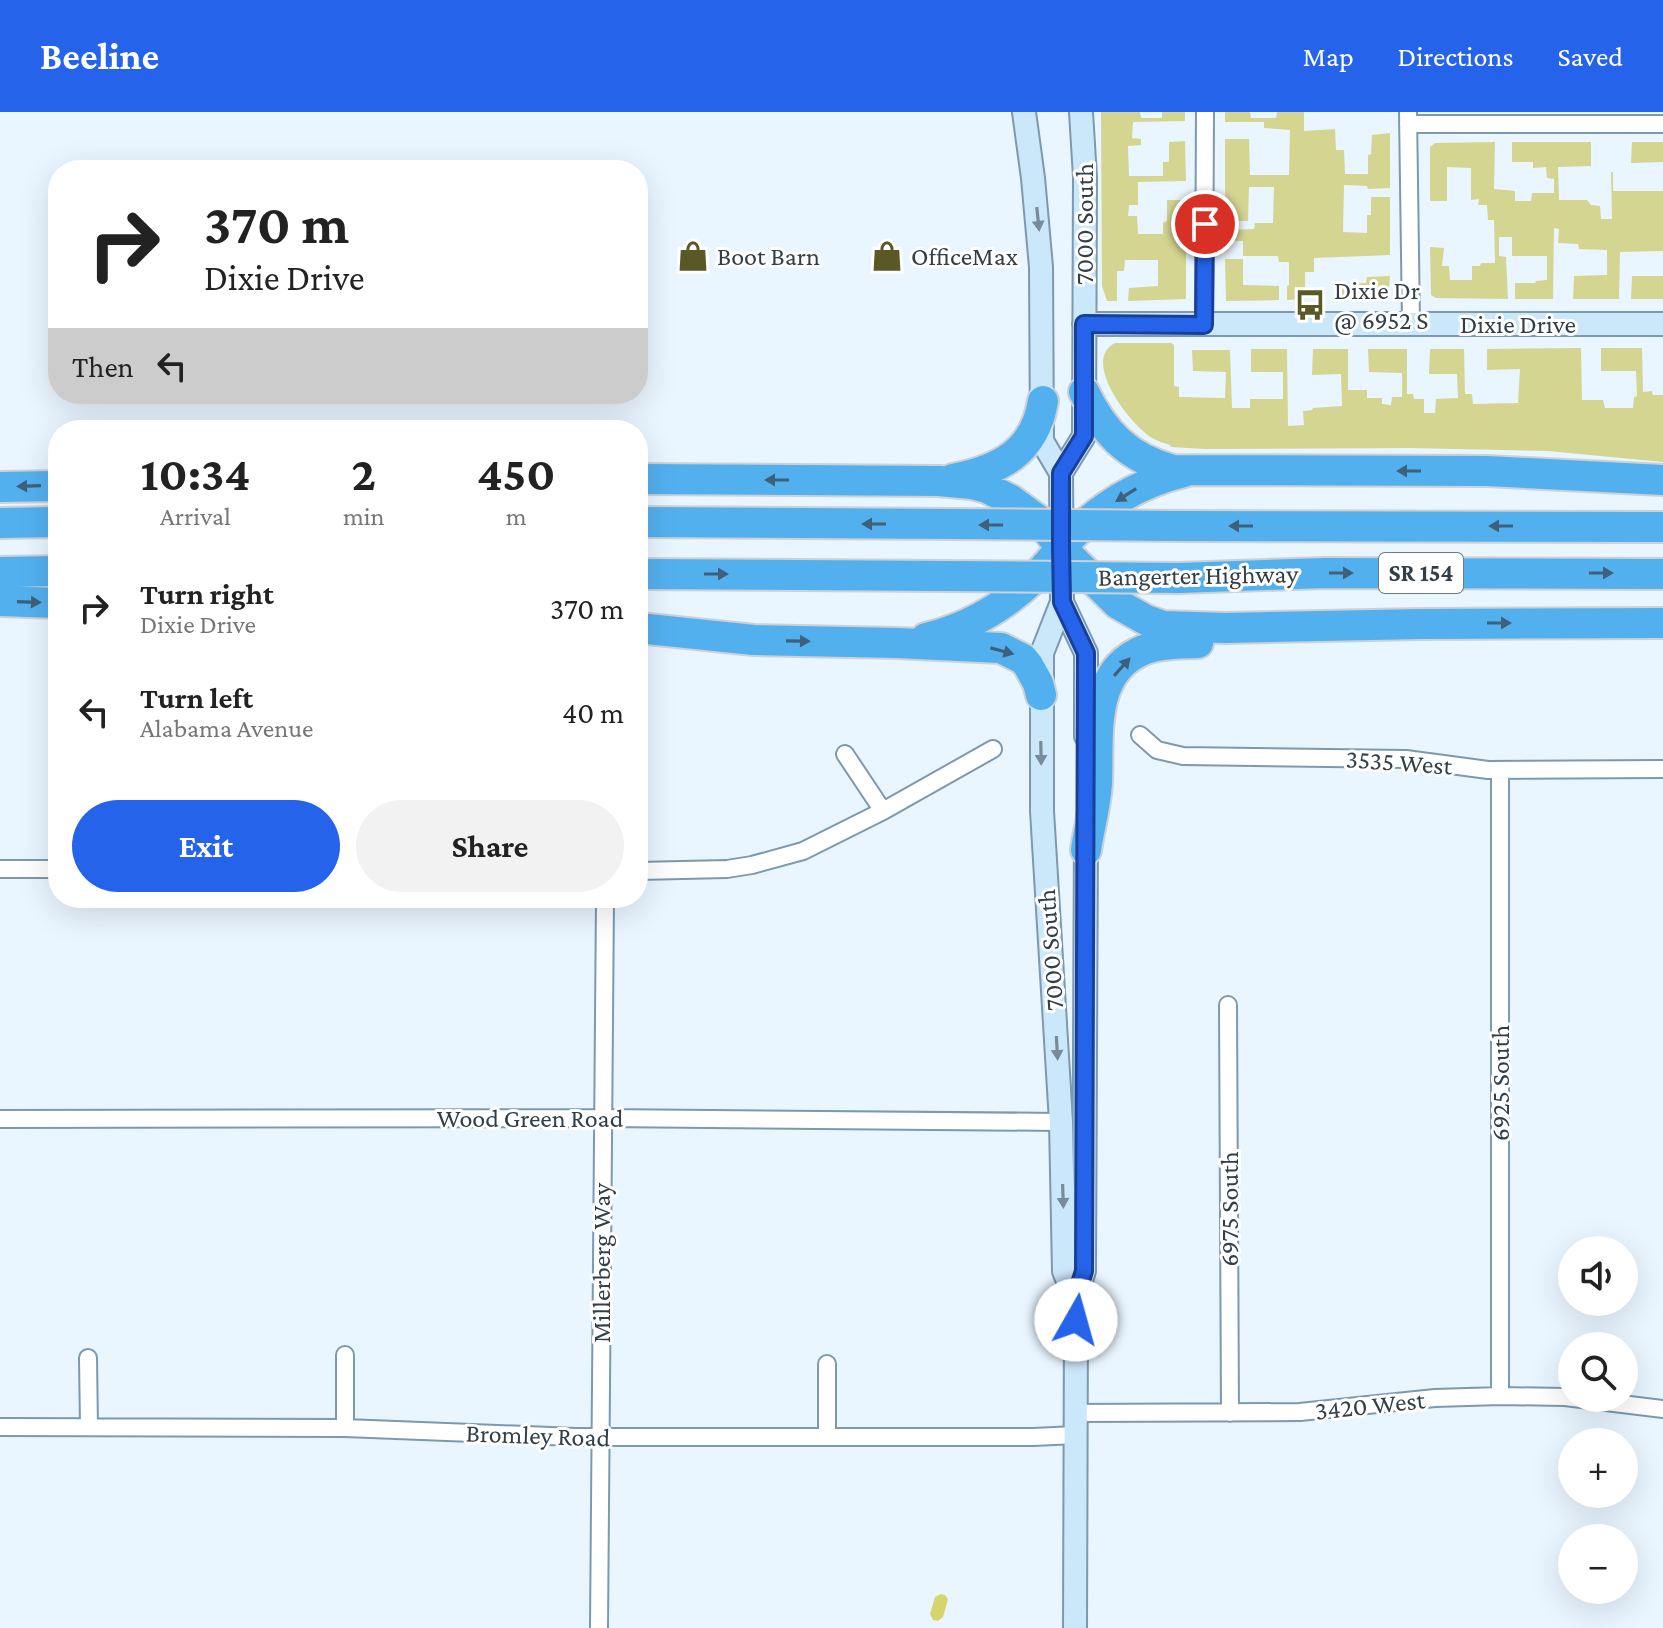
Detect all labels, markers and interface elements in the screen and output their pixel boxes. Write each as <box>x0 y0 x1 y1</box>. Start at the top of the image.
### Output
text: Beeline <box>40 35 159 77</box>
text: Map <box>1303 41 1354 72</box>
text: Directions <box>1398 41 1513 72</box>
text: Saved <box>1557 41 1623 72</box>
street label: 7000 South <box>1070 163 1099 285</box>
pin <box>1171 190 1239 258</box>
icon: right <box>72 192 176 296</box>
text: 370 m <box>204 193 349 255</box>
icon: arrive <box>1183 202 1227 246</box>
one-way arrow <box>1031 207 1044 232</box>
shop icon: Boot Barn <box>676 239 710 273</box>
shop icon: OfficeMax <box>870 239 904 273</box>
place label: Boot Barn <box>717 242 820 271</box>
place label: OfficeMax <box>911 242 1018 271</box>
text: Dixie Drive <box>204 258 365 298</box>
place label: Dixie Dr @ 6952 S <box>1334 276 1428 335</box>
bus stop icon: Dixie Dr @ 6952 S <box>1293 288 1327 322</box>
street label: Dixie Drive <box>1460 310 1576 339</box>
icon: left <box>150 344 194 388</box>
text: Then <box>72 350 134 383</box>
text: 10:34 <box>141 447 250 500</box>
text: 2 <box>351 447 376 500</box>
text: 450 <box>477 447 555 500</box>
one-way arrow <box>1396 465 1421 477</box>
one-way arrow <box>764 474 789 486</box>
one-way arrow <box>16 480 41 493</box>
one-way arrow <box>1115 488 1137 502</box>
text: Arrival <box>160 502 231 531</box>
text: min <box>343 502 385 531</box>
text: m <box>506 502 527 531</box>
one-way arrow <box>861 518 886 530</box>
one-way arrow <box>978 519 1003 531</box>
one-way arrow <box>1228 520 1253 532</box>
one-way arrow <box>1488 520 1513 532</box>
road number: SR 154 <box>1379 553 1463 593</box>
street label: Bangerter Highway <box>1098 559 1300 592</box>
one-way arrow <box>1329 567 1354 579</box>
one-way arrow <box>1589 567 1614 579</box>
one-way arrow <box>704 568 729 580</box>
text: Turn right <box>140 577 274 610</box>
icon: right <box>72 586 116 630</box>
text: 370 m <box>550 592 624 625</box>
one-way arrow <box>17 596 42 609</box>
text: Dixie Drive <box>140 610 256 639</box>
one-way arrow <box>1487 617 1512 629</box>
one-way arrow <box>786 635 811 648</box>
one-way arrow <box>990 646 1015 658</box>
one-way arrow <box>1112 658 1130 677</box>
text: Turn left <box>140 681 253 714</box>
icon: left <box>72 690 116 734</box>
text: 40 m <box>562 696 624 729</box>
text: Alabama Avenue <box>140 714 313 743</box>
one-way arrow <box>1035 741 1047 766</box>
street label: 3535 West <box>1345 744 1454 781</box>
button: Exit <box>72 800 340 892</box>
button: Share <box>356 800 624 892</box>
street label: 7000 South <box>1032 888 1069 1012</box>
street label: 6925 South <box>1486 1025 1515 1141</box>
one-way arrow <box>1051 1036 1064 1061</box>
street label: Wood Green Road <box>437 1104 624 1133</box>
street label: 6975 South <box>1215 1151 1244 1267</box>
street label: Millerberg Way <box>587 1182 616 1343</box>
one-way arrow <box>1057 1184 1070 1209</box>
map controls <box>1558 1236 1638 1604</box>
button: sound <box>1558 1236 1638 1316</box>
position arrow <box>1034 1278 1118 1362</box>
button: search <box>1558 1332 1638 1412</box>
street label: 3420 West <box>1314 1385 1427 1426</box>
street label: Bromley Road <box>465 1418 611 1453</box>
button: + <box>1558 1428 1638 1508</box>
button: − <box>1558 1524 1638 1604</box>

